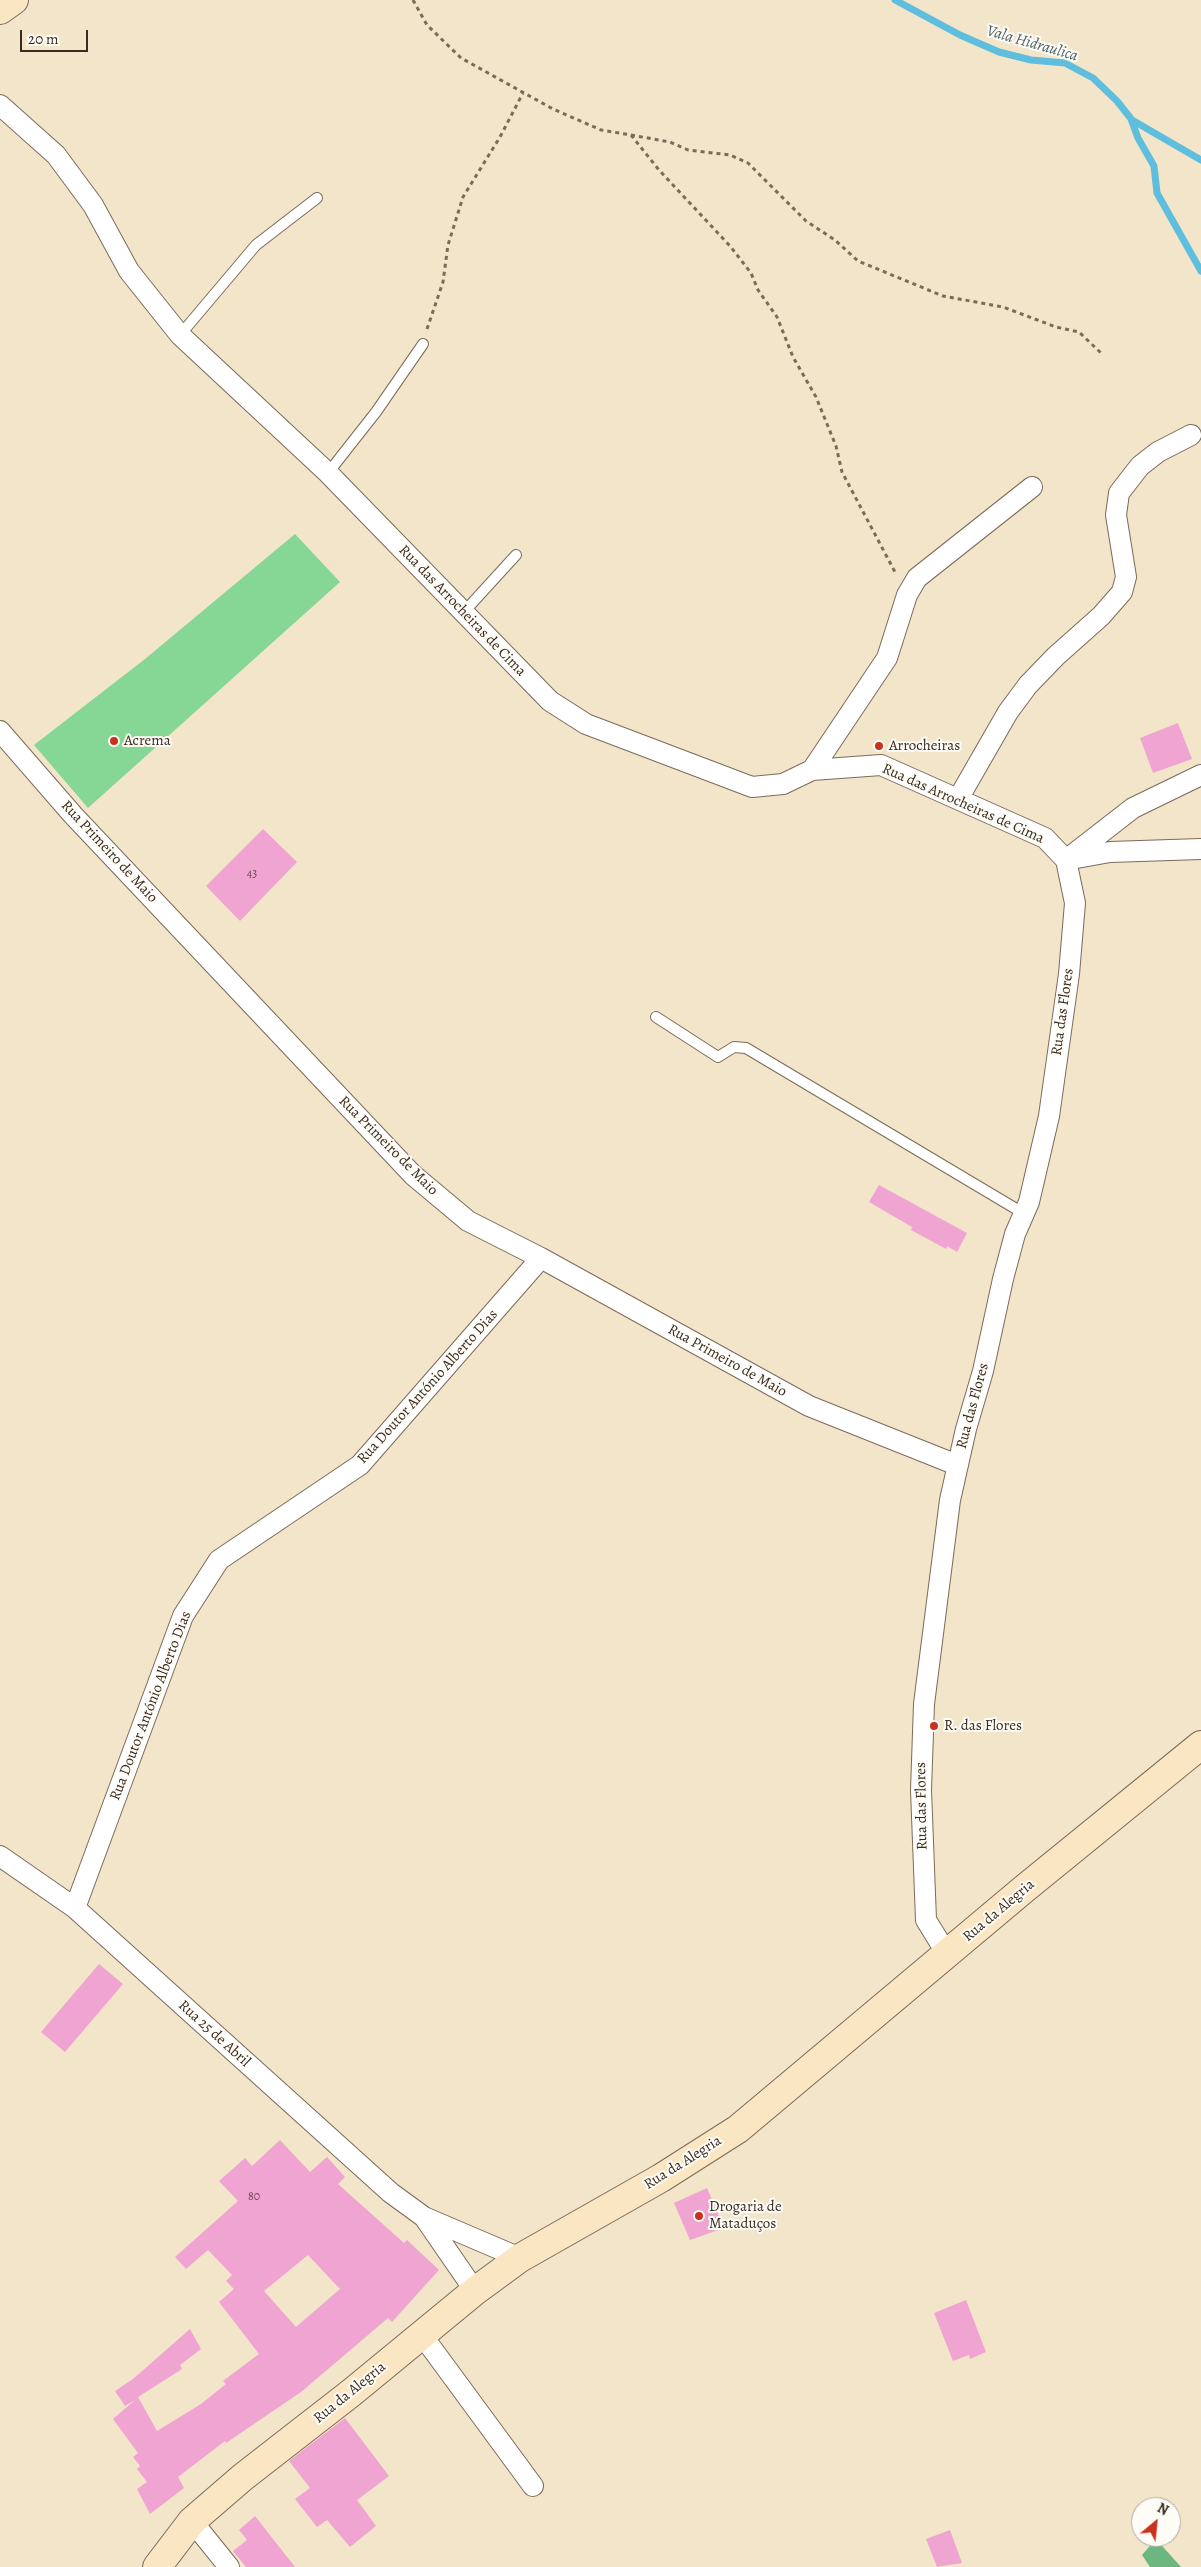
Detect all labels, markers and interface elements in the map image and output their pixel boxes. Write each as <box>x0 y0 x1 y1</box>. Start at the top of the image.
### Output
scale bar <box>22 20 90 52</box>
water label: Vala Hidraulica <box>984 22 1080 66</box>
text: 20 m <box>28 29 59 49</box>
street label: Rua das Arrocheiras de Cima <box>395 542 529 680</box>
place label: Acrema <box>124 732 171 750</box>
marker: Acrema <box>108 735 120 747</box>
place label: Arrocheiras <box>889 737 960 755</box>
marker: Arrocheiras <box>873 740 885 752</box>
street label: Rua das Arrocheiras de Cima <box>879 760 1047 848</box>
street label: Rua Primeiro de Maio <box>57 797 161 907</box>
house number: 43 <box>247 867 257 881</box>
street label: Rua das Flores <box>1048 967 1078 1057</box>
street label: Rua Primeiro de Maio <box>334 1092 442 1200</box>
street label: Rua Doutor António Alberto Dias <box>354 1306 502 1468</box>
street label: Rua Primeiro de Maio <box>664 1321 790 1401</box>
street label: Rua das Flores <box>953 1361 993 1451</box>
street label: Rua Doutor António Alberto Dias <box>107 1609 195 1803</box>
place label: R. das Flores <box>944 1717 1022 1735</box>
marker: R. das Flores <box>928 1720 940 1732</box>
street label: Rua das Flores <box>912 1762 932 1850</box>
street label: Rua da Alegria <box>960 1876 1038 1946</box>
street label: Rua 25 de Abril <box>174 1997 254 2071</box>
street label: Rua da Alegria <box>641 2132 725 2194</box>
house number: 80 <box>248 2190 260 2204</box>
place label: Drogaria de Mataduços <box>709 2198 782 2233</box>
marker: Drogaria de Mataduços <box>693 2210 705 2222</box>
street label: Rua da Alegria <box>310 2358 390 2428</box>
north arrow <box>1131 2497 1181 2547</box>
text: N <box>1154 2498 1172 2520</box>

